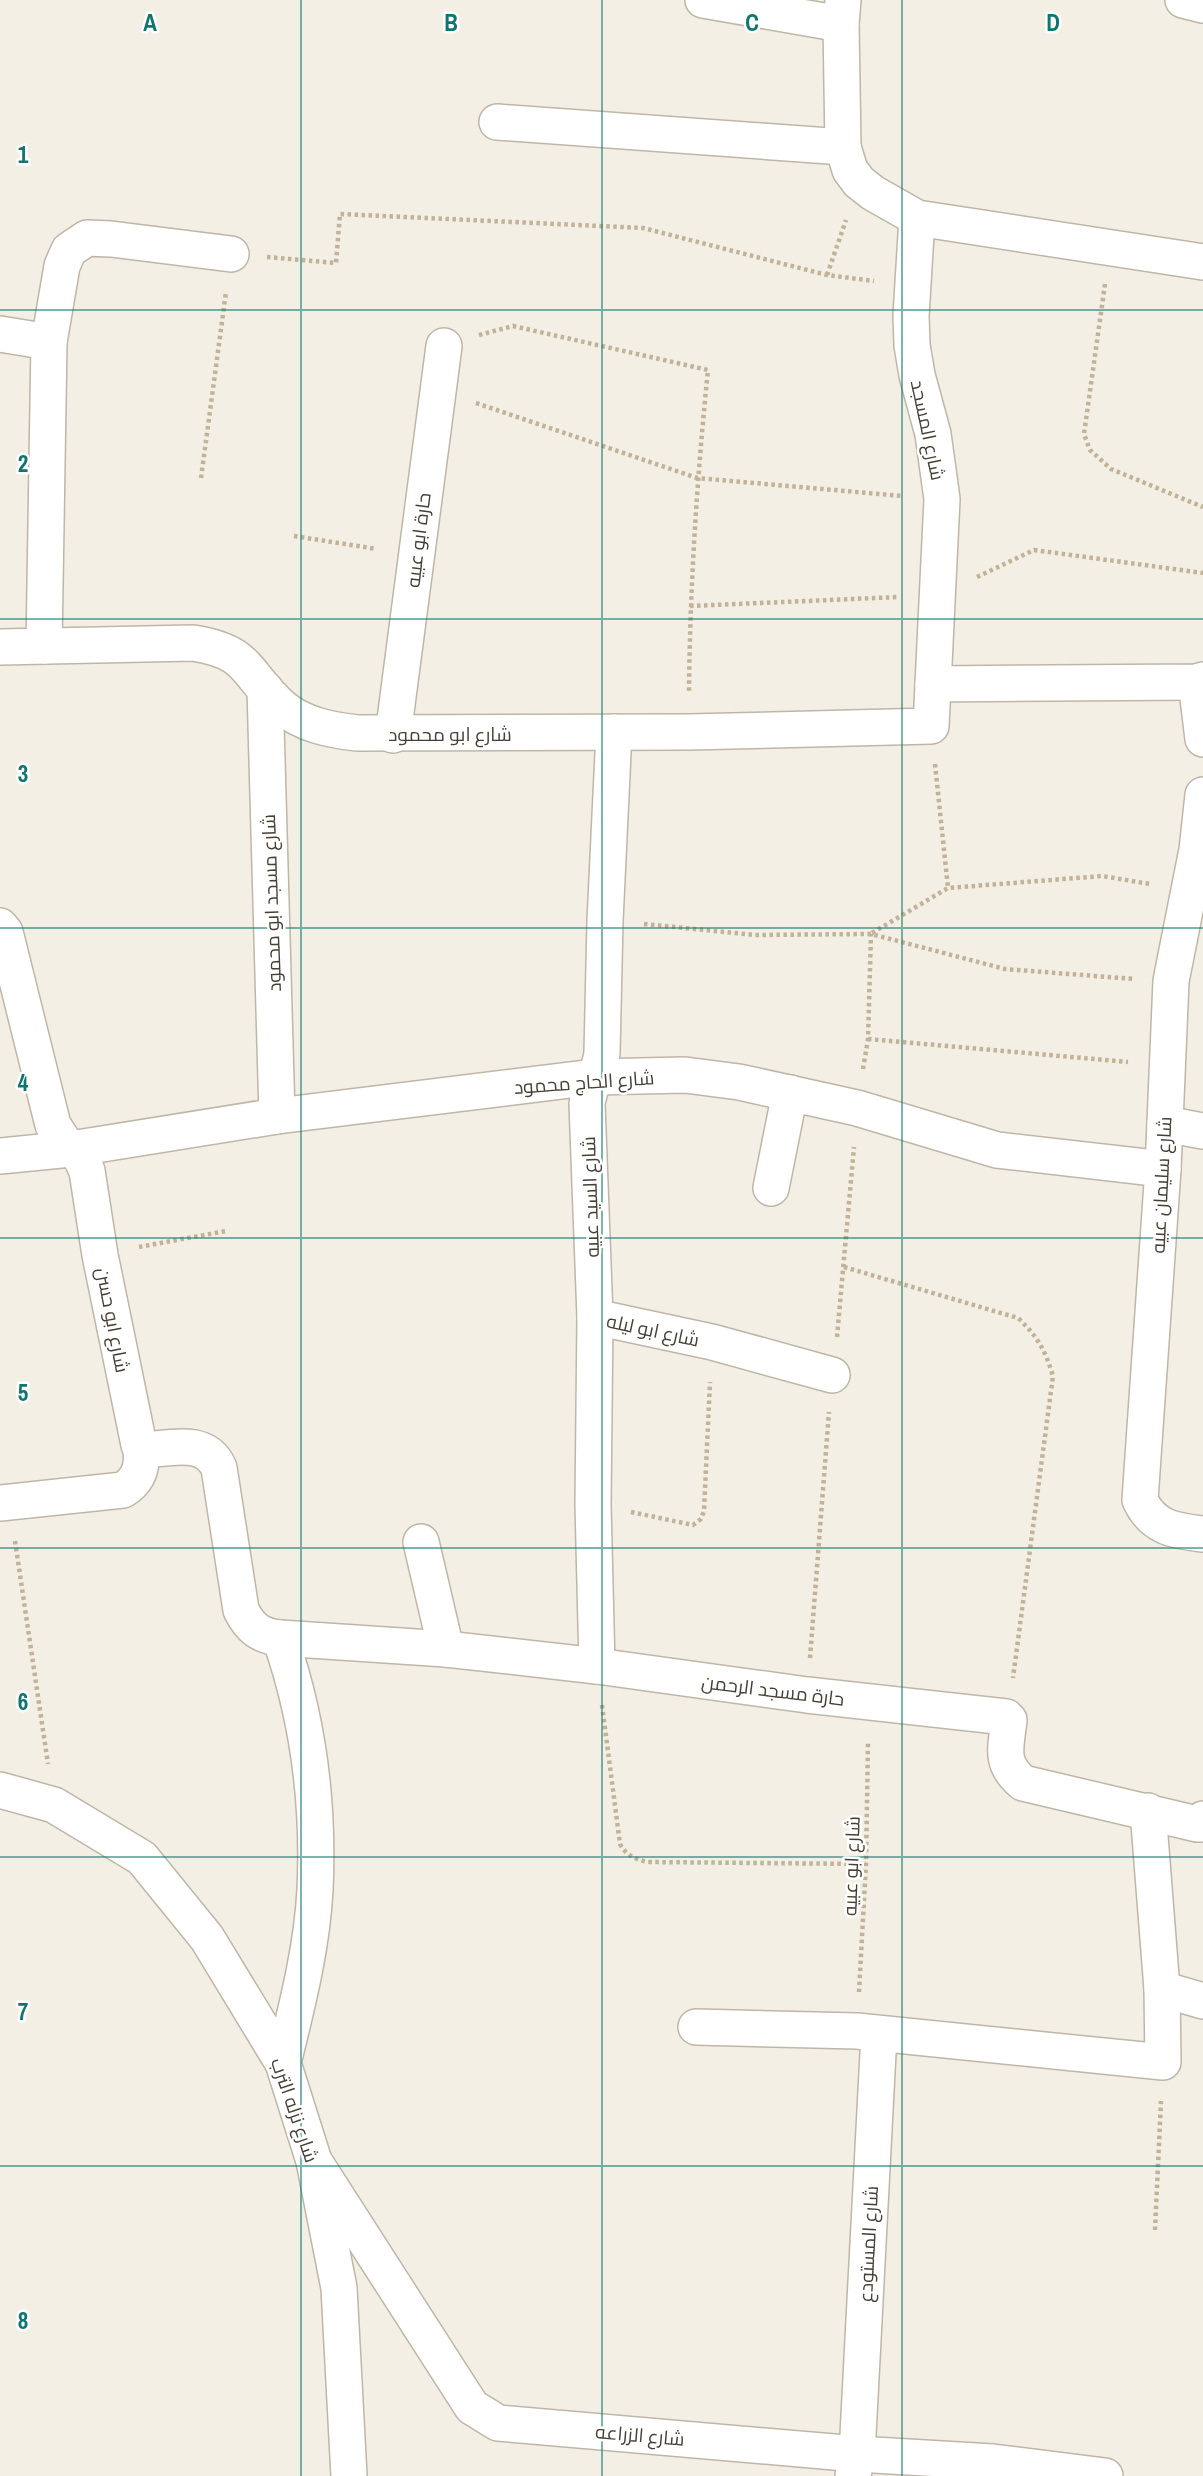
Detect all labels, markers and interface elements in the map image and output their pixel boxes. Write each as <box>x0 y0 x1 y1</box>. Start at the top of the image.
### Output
text: A <box>143 7 157 38</box>
text: B <box>444 7 458 38</box>
text: C <box>745 7 759 38</box>
text: D <box>1046 7 1060 38</box>
text: 1 <box>18 139 29 170</box>
street label: شارع المسجد <box>904 377 951 483</box>
text: 2 <box>18 448 28 479</box>
street label: حارة ابو عبيه <box>399 491 437 589</box>
street label: شارع ابو محمود <box>388 721 512 748</box>
text: 3 <box>18 758 28 789</box>
street label: شارع مسجد ابو محمود <box>255 814 288 992</box>
street label: شارع الحاج محمود <box>513 1064 655 1101</box>
text: 4 <box>18 1067 29 1098</box>
street label: شارع سليمان عبيه <box>1144 1116 1179 1254</box>
street label: شارع السيد عبيه <box>575 1136 606 1258</box>
street label: شارع ابو حسن <box>89 1265 136 1375</box>
street label: شارع ابو ليله <box>604 1307 702 1353</box>
text: 5 <box>18 1377 28 1408</box>
street label: حارة مسجد الرحمن <box>700 1668 846 1712</box>
text: 6 <box>18 1686 28 1717</box>
street label: شارع ابو عبيه <box>836 1816 867 1916</box>
text: 7 <box>18 1996 28 2027</box>
street label: شارع نزله الترب <box>264 2054 325 2166</box>
street label: شارع المستودع <box>852 2185 885 2303</box>
text: 8 <box>18 2305 28 2336</box>
street label: شارع الزراعه <box>594 2418 686 2453</box>

